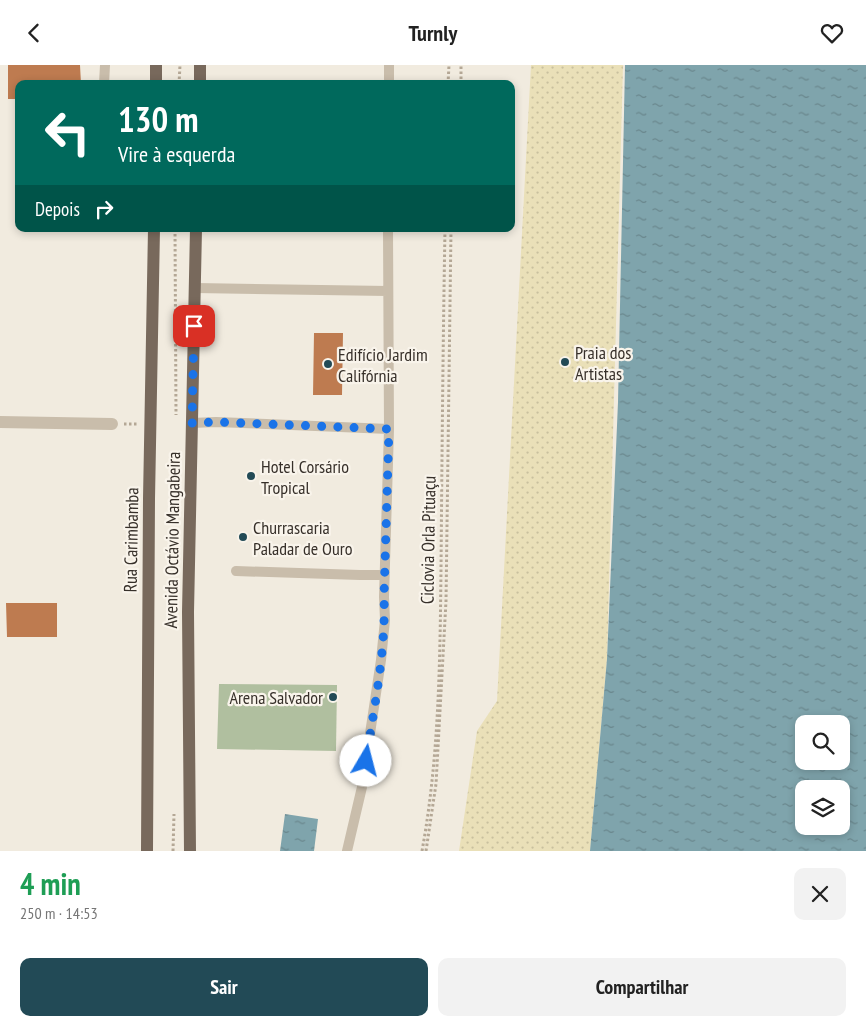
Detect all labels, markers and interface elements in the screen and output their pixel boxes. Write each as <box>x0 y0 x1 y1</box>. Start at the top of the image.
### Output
icon: back <box>20 19 48 47</box>
text: Turnly <box>409 19 457 47</box>
icon: heart <box>818 19 846 47</box>
text: 130 m <box>118 96 199 142</box>
icon: left <box>35 100 100 165</box>
text: Vire à esquerda <box>118 140 235 168</box>
icon: right <box>90 195 118 223</box>
text: Depois <box>35 197 80 221</box>
pin <box>173 305 215 347</box>
icon: arrive <box>180 312 208 340</box>
place label: Praia dos Artistas <box>575 341 631 385</box>
place label: Edifício Jardim Califórnia <box>338 343 428 387</box>
marker: Praia dos Artistas <box>559 356 571 368</box>
marker: Edifício Jardim Califórnia <box>322 358 334 370</box>
street label: Avenida Octávio Mangabeira <box>159 451 185 629</box>
place label: Hotel Corsário Tropical <box>261 455 349 499</box>
marker: Hotel Corsário Tropical <box>245 470 257 482</box>
street label: Ciclovia Orla Pituaçu <box>415 476 441 604</box>
street label: Rua Carimbamba <box>119 487 143 593</box>
place label: Churrascaria Paladar de Ouro <box>253 516 353 560</box>
marker: Churrascaria Paladar de Ouro <box>237 531 249 543</box>
place label: Arena Salvador <box>229 686 323 709</box>
marker: Arena Salvador <box>327 691 339 703</box>
map controls <box>795 715 850 835</box>
button: search <box>795 715 850 770</box>
position arrow <box>339 734 391 786</box>
button: layers <box>795 780 850 835</box>
text: 4 min <box>20 864 81 903</box>
button: close <box>794 868 846 920</box>
text: 250 m · 14:53 <box>20 903 98 923</box>
button: Sair <box>20 958 428 1016</box>
button: Compartilhar <box>438 958 846 1016</box>

